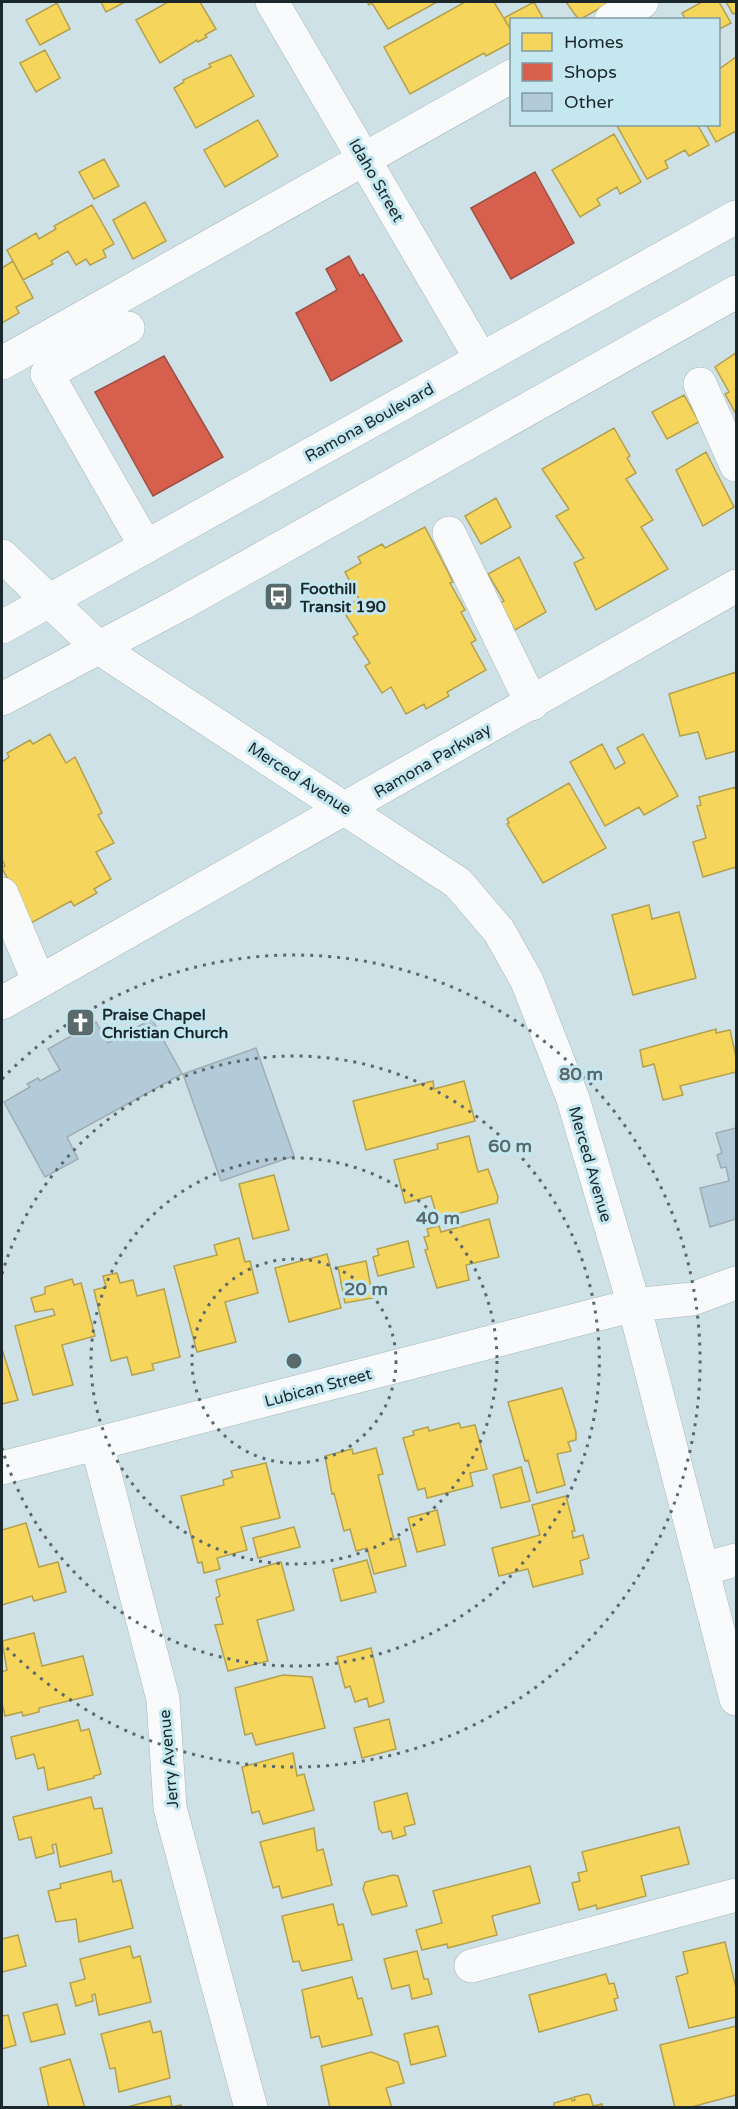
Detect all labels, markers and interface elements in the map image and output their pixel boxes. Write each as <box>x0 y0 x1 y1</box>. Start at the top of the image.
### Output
legend <box>510 18 720 126</box>
text: Homes <box>564 31 624 53</box>
text: Shops <box>564 61 617 83</box>
text: Other <box>564 91 614 113</box>
street label: Idaho Street <box>344 135 408 226</box>
street label: Ramona Boulevard <box>301 379 438 467</box>
place label: Foothill Transit 190 <box>299 579 386 617</box>
bus stop icon: Foothill Transit 190 <box>263 581 295 613</box>
street label: Ramona Parkway <box>370 719 495 802</box>
street label: Merced Avenue <box>244 738 355 820</box>
place label: Praise Chapel Christian Church <box>102 1005 228 1043</box>
church icon: Praise Chapel Christian Church <box>65 1007 97 1039</box>
text: 80 m <box>559 1063 603 1085</box>
street label: Merced Avenue <box>564 1104 616 1224</box>
text: 60 m <box>488 1135 532 1157</box>
text: 40 m <box>416 1207 460 1229</box>
text: 20 m <box>344 1278 388 1300</box>
centre of rings <box>284 1351 304 1371</box>
street label: Lubican Street <box>262 1364 374 1412</box>
street label: Jerry Avenue <box>155 1709 183 1809</box>

